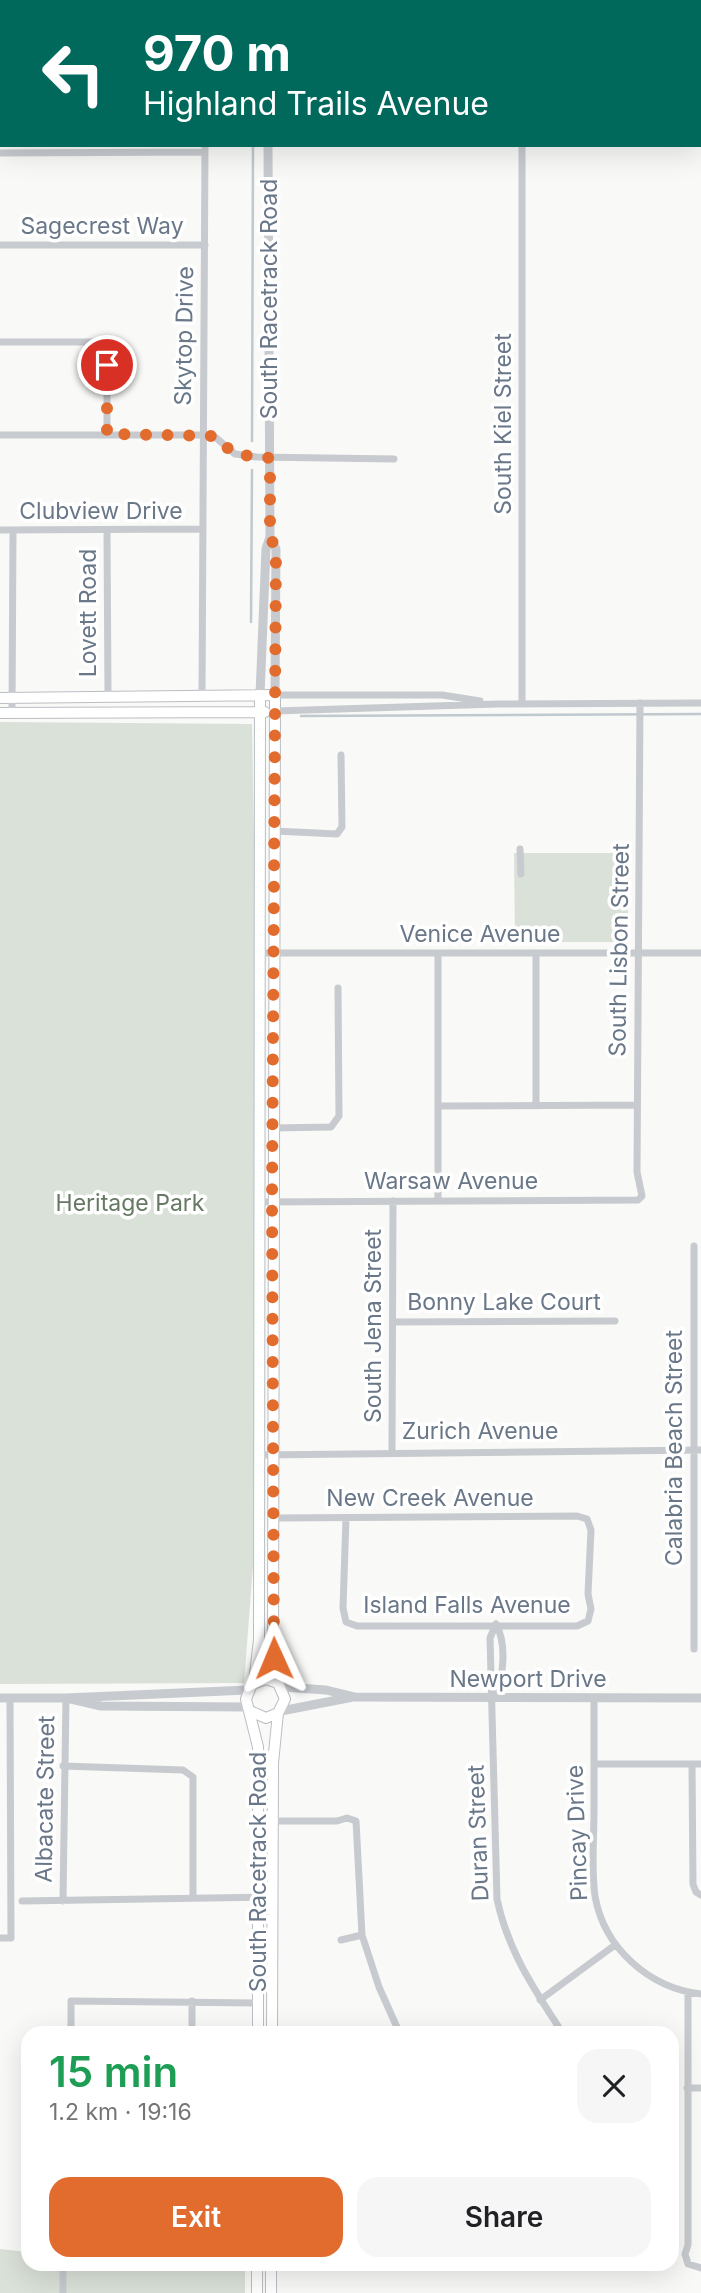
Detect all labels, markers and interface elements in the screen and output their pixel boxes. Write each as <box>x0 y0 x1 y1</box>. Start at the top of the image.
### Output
text: 970 m <box>143 24 291 83</box>
icon: left <box>28 28 119 119</box>
text: Highland Trails Avenue <box>143 84 489 123</box>
street label: South Racetrack Road <box>255 179 283 419</box>
street label: Sagecrest Way <box>20 212 184 240</box>
street label: Skytop Drive <box>169 266 199 406</box>
street label: South Kiel Street <box>489 333 517 515</box>
pin <box>77 335 137 395</box>
icon: arrive <box>88 346 126 384</box>
street label: Clubview Drive <box>19 497 183 525</box>
street label: Lovett Road <box>74 549 102 677</box>
street label: South Lisbon Street <box>603 843 635 1057</box>
street label: Venice Avenue <box>399 920 561 948</box>
street label: Warsaw Avenue <box>364 1167 538 1195</box>
park label: Heritage Park <box>56 1189 205 1217</box>
street label: South Jena Street <box>359 1228 387 1423</box>
street label: Bonny Lake Court <box>407 1288 601 1316</box>
street label: Calabria Beach Street <box>660 1330 688 1566</box>
street label: Zurich Avenue <box>402 1417 558 1445</box>
street label: New Creek Avenue <box>326 1484 534 1512</box>
street label: Island Falls Avenue <box>363 1591 571 1619</box>
position arrow <box>237 1621 311 1695</box>
street label: Newport Drive <box>449 1665 607 1693</box>
street label: Albacate Street <box>30 1715 60 1883</box>
street label: South Racetrack Road <box>244 1752 272 1992</box>
street label: Duran Street <box>462 1764 494 1902</box>
street label: Pincay Drive <box>561 1764 593 1902</box>
text: 15 min <box>49 2046 178 2097</box>
button: close <box>577 2049 651 2123</box>
text: 1.2 km · 19:16 <box>49 2098 192 2126</box>
button: Exit <box>49 2177 343 2257</box>
button: Share <box>357 2177 651 2257</box>

